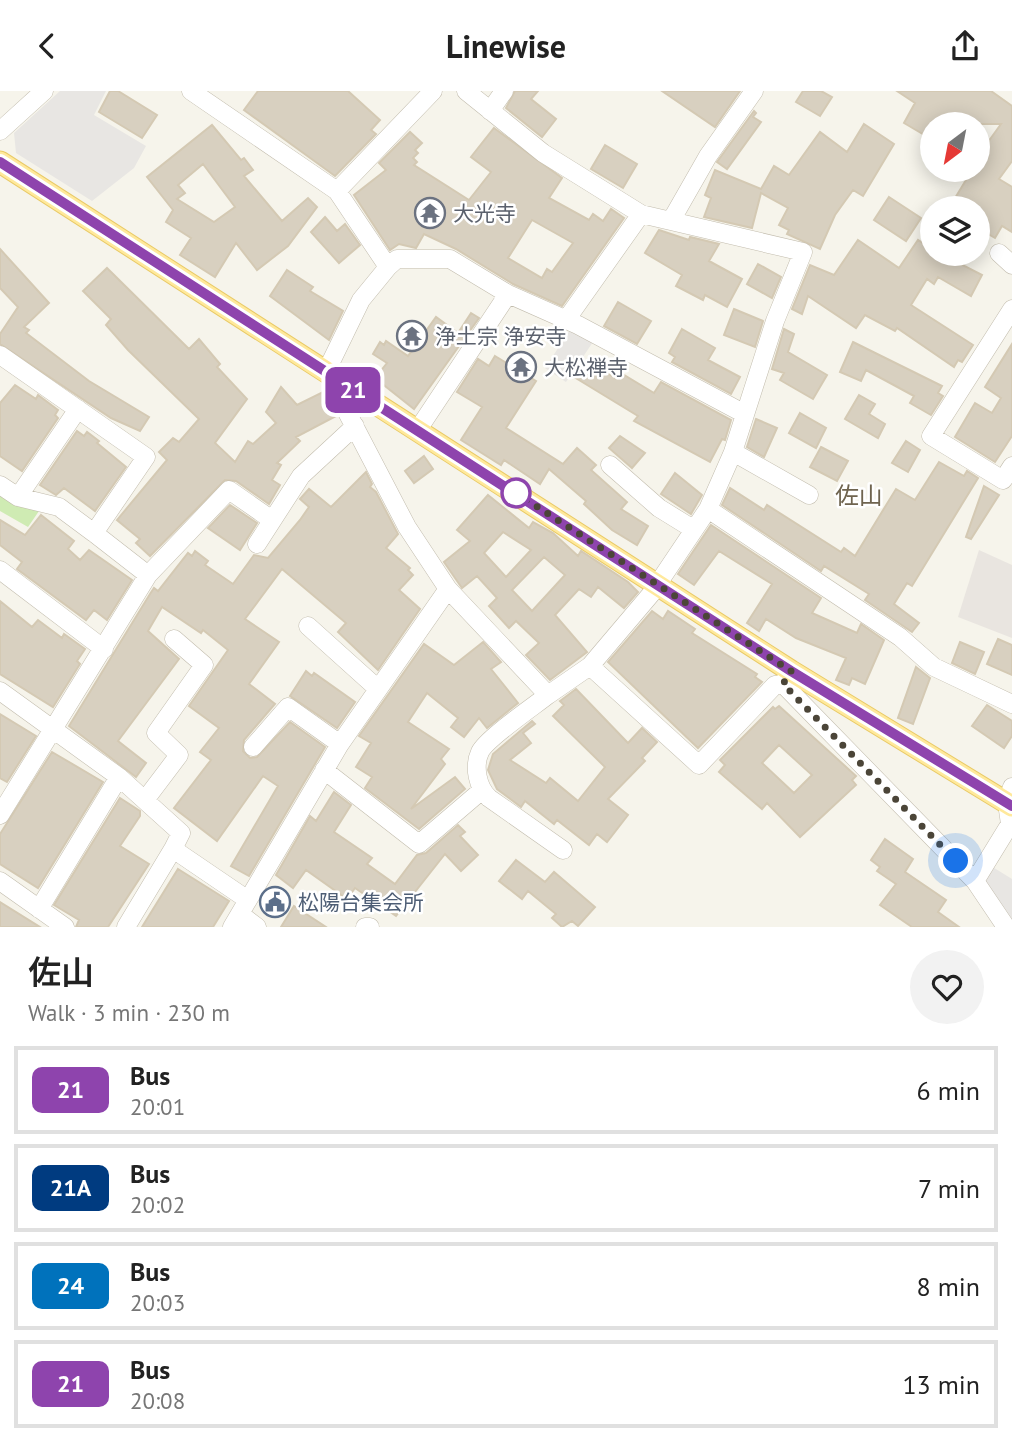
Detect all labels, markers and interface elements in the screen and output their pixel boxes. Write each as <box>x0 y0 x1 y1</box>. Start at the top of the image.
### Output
text: Linewise <box>446 25 566 67</box>
icon: back <box>28 27 66 65</box>
icon: share <box>946 27 984 65</box>
north arrow <box>920 112 990 182</box>
map controls <box>920 112 990 266</box>
temple icon: 大光寺 <box>413 196 447 230</box>
button: layers <box>920 196 990 266</box>
place label: 大光寺 <box>453 200 516 227</box>
temple icon: 浄土宗 浄安寺 <box>395 319 429 353</box>
place label: 浄土宗 浄安寺 <box>435 323 567 350</box>
temple icon: 大松禅寺 <box>504 350 538 384</box>
place label: 大松禅寺 <box>544 354 628 381</box>
line badge: 21 <box>322 367 384 413</box>
text: 21 <box>339 374 367 405</box>
unlabelled marker <box>501 478 531 508</box>
district label: 佐山 <box>835 480 883 511</box>
your location <box>938 843 973 878</box>
public building icon: 松陽台集会所 <box>258 885 292 919</box>
place label: 松陽台集会所 <box>298 889 424 916</box>
text: 佐山 <box>28 950 94 993</box>
button: heart <box>910 950 984 1024</box>
text: Walk · 3 min · 230 m <box>28 998 230 1027</box>
text: Bus <box>130 1059 170 1092</box>
text: 21 <box>57 1074 84 1105</box>
text: 6 min <box>917 1074 980 1107</box>
text: 20:01 <box>130 1092 185 1121</box>
text: Bus <box>130 1157 170 1190</box>
text: 21A <box>50 1172 91 1203</box>
text: 7 min <box>918 1172 980 1205</box>
text: 20:02 <box>130 1190 185 1219</box>
text: Bus <box>130 1255 170 1288</box>
text: 24 <box>57 1270 84 1301</box>
text: 8 min <box>917 1270 980 1303</box>
text: 20:03 <box>130 1288 185 1317</box>
text: Bus <box>130 1353 170 1386</box>
text: 21 <box>57 1368 84 1399</box>
text: 13 min <box>902 1368 980 1401</box>
text: 20:08 <box>130 1386 185 1415</box>

